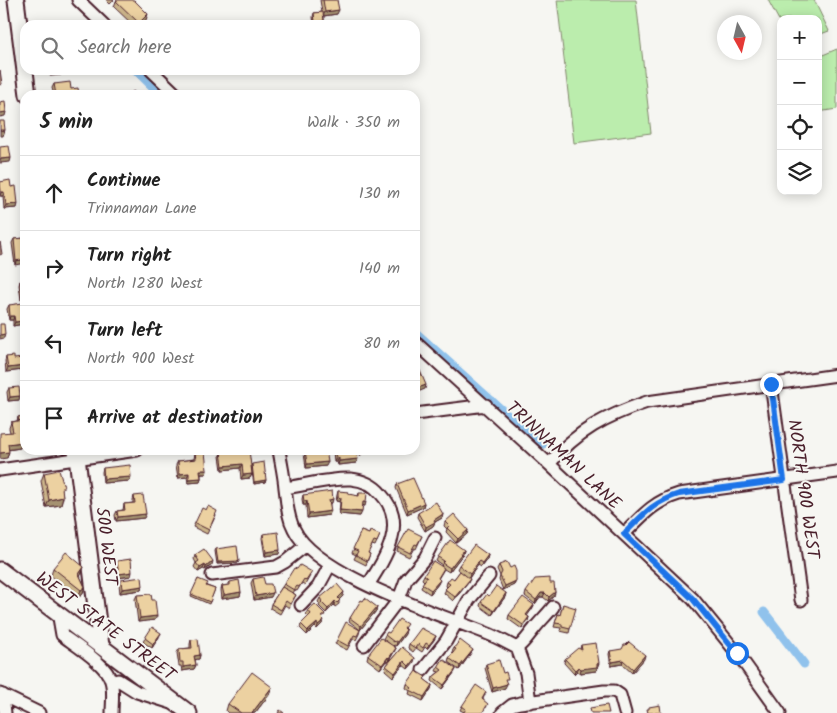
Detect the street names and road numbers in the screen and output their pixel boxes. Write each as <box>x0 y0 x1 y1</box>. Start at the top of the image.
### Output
street label: TRINNAMAN LANE <box>499 395 628 518</box>
street label: NORTH 900 WEST <box>778 418 827 562</box>
street label: 500 WEST <box>86 505 125 588</box>
street label: WEST STATE STREET <box>29 565 182 690</box>

